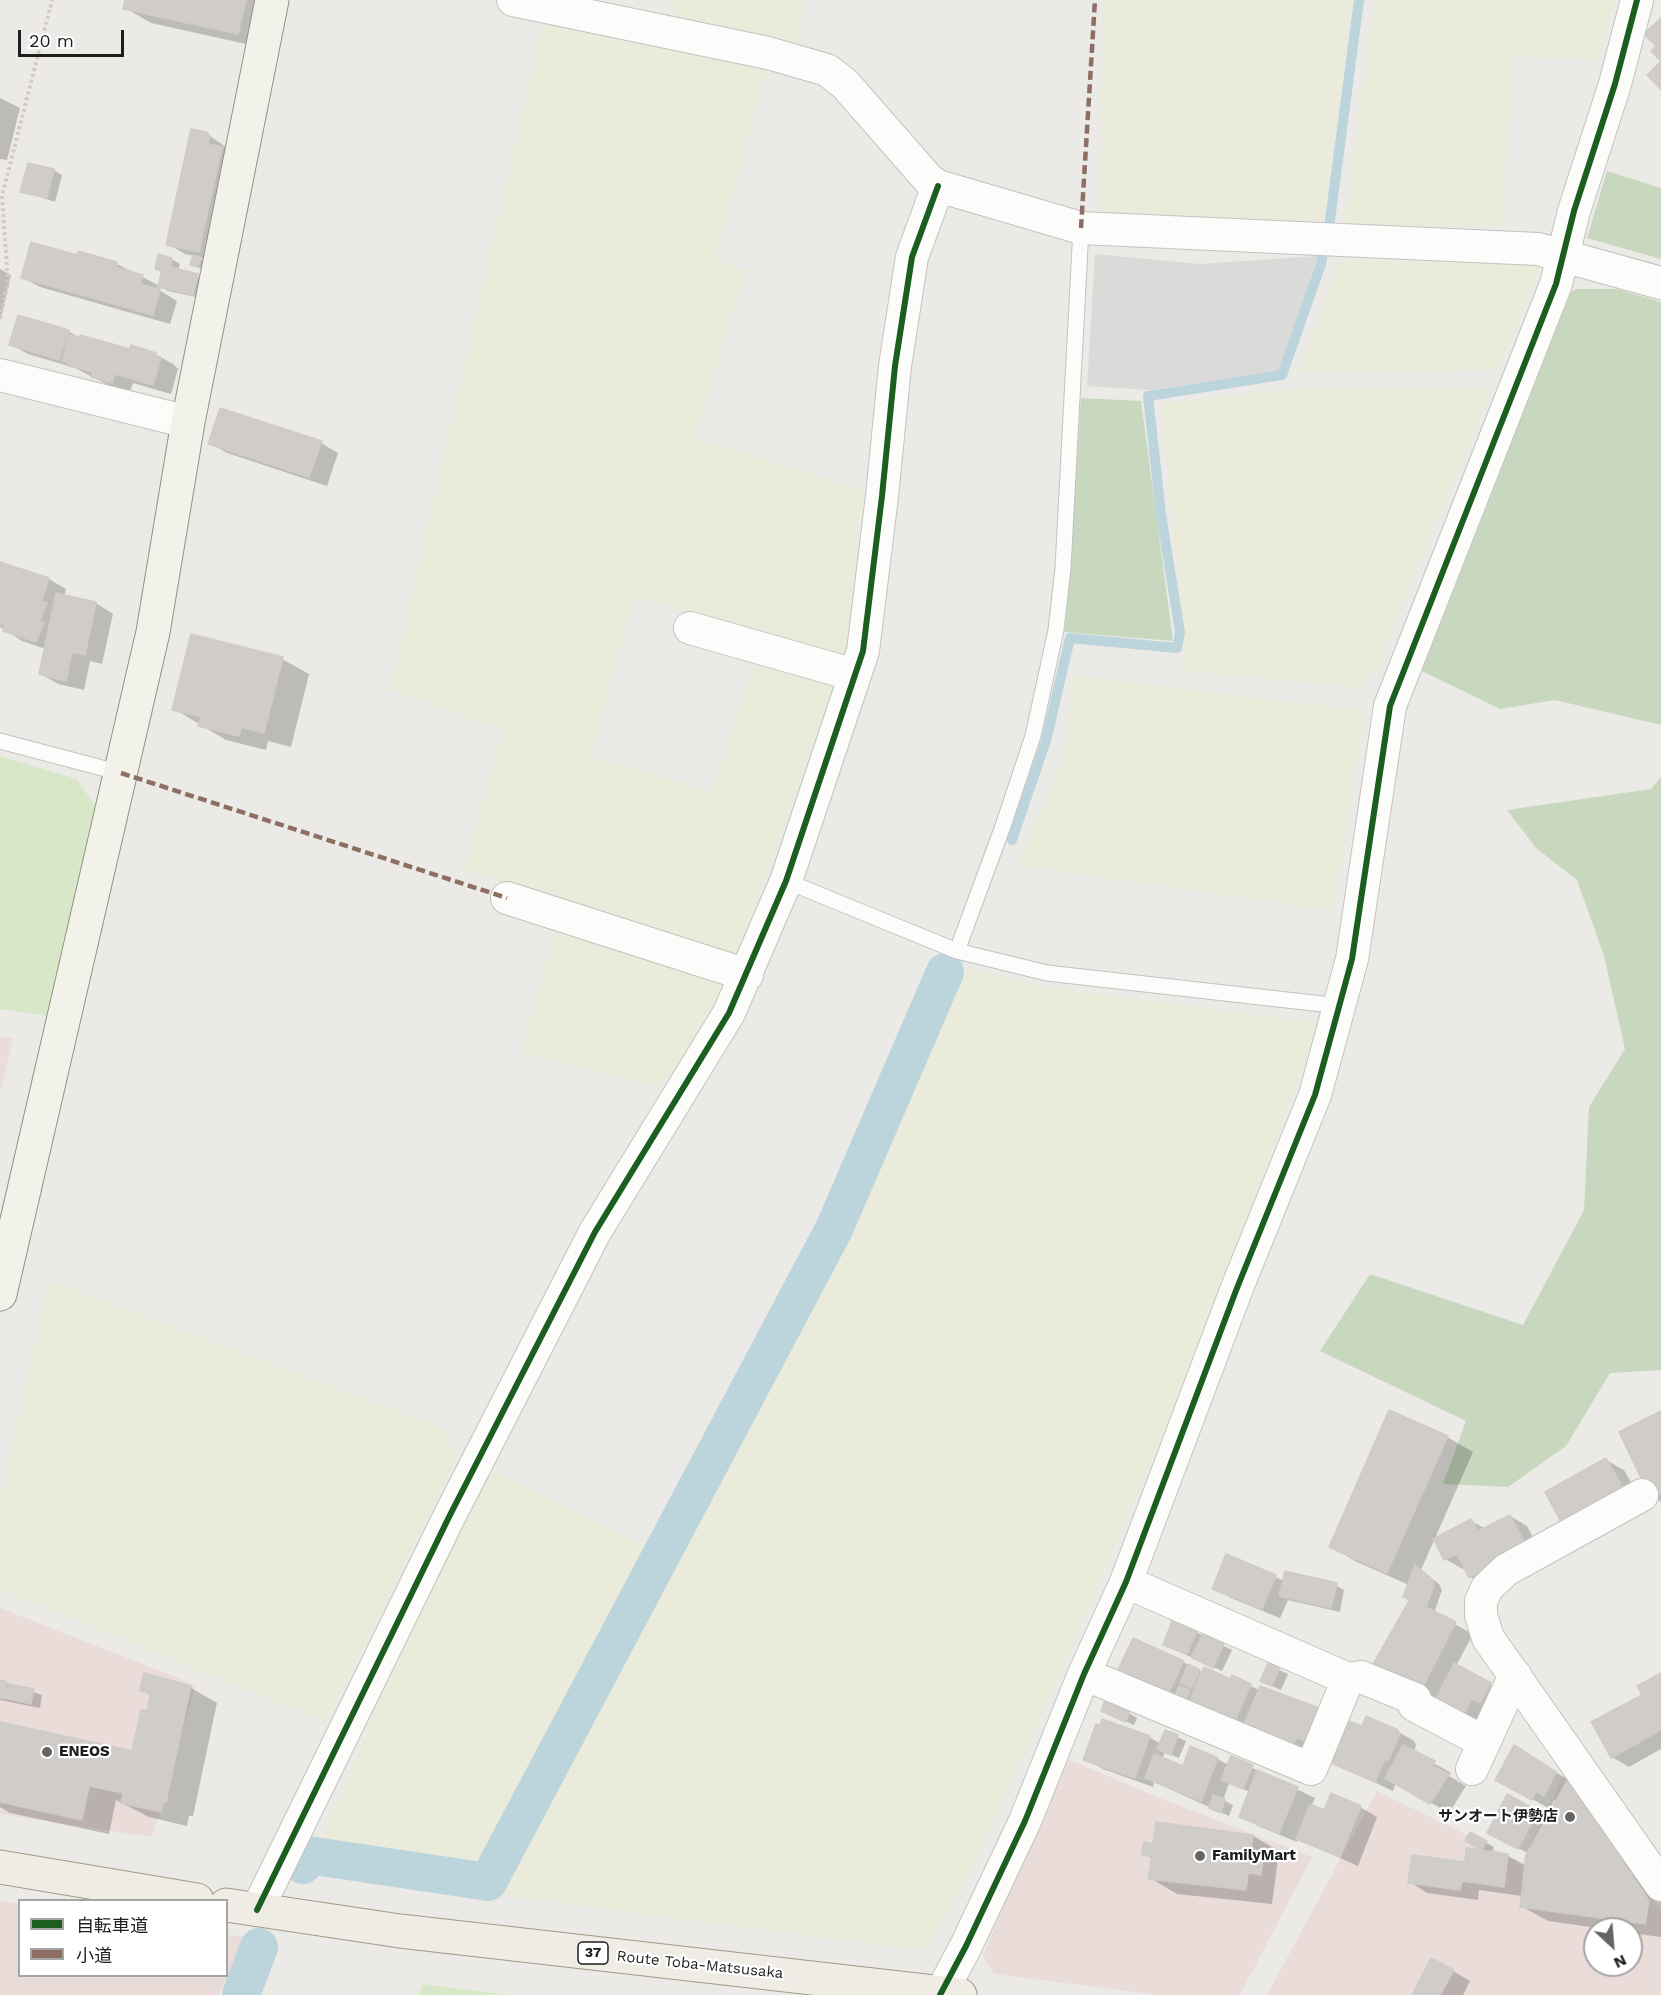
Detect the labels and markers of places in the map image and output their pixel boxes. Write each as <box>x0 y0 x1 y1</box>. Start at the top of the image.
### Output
place label: ENEOS <box>59 1743 110 1761</box>
marker: ENEOS <box>40 1745 54 1759</box>
place label: サンオート伊勢店 <box>1438 1808 1558 1826</box>
marker: サンオート伊勢店 <box>1563 1810 1577 1824</box>
place label: FamilyMart <box>1212 1847 1296 1865</box>
marker: FamilyMart <box>1193 1849 1207 1863</box>

